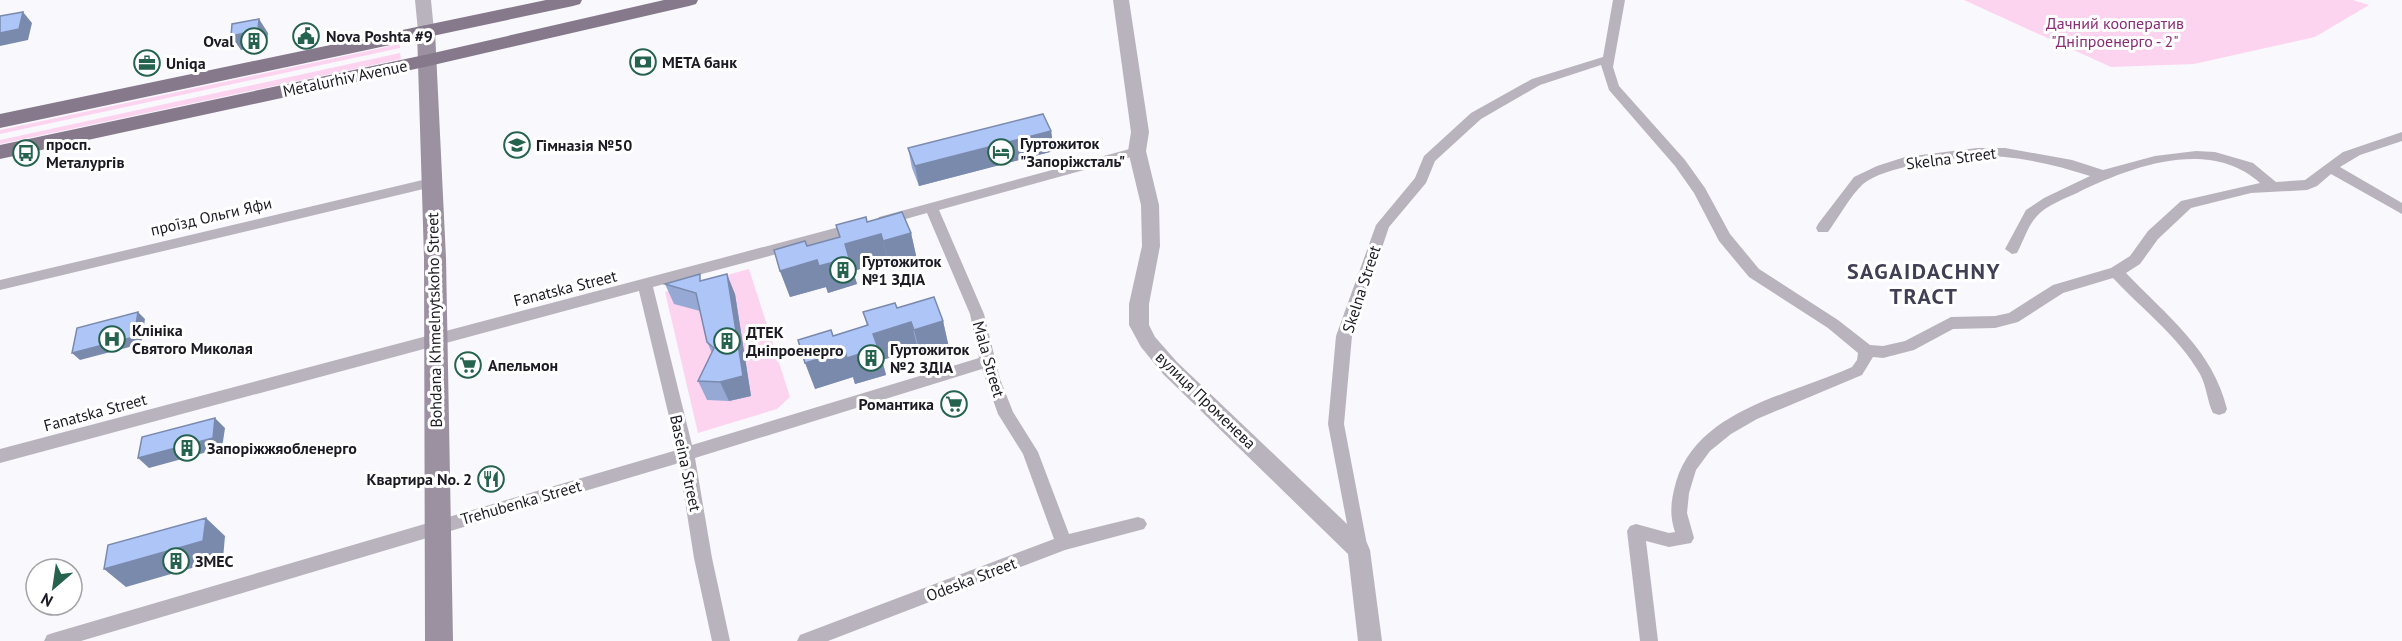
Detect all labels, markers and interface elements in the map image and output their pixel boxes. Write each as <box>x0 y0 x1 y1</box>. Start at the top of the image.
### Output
park label: Дачний кооператив "Дніпроенерго - 2" <box>2046 13 2184 51</box>
public building icon: Nova Poshta #9 <box>291 21 321 51</box>
building icon: Oval <box>239 26 269 56</box>
place label: Nova Poshta #9 <box>326 26 433 46</box>
place label: Oval <box>203 31 234 51</box>
bank icon: МЕТА банк <box>628 47 658 77</box>
office icon: Uniqa <box>132 48 162 78</box>
place label: МЕТА банк <box>662 52 737 72</box>
place label: Uniqa <box>166 53 206 73</box>
street label: Metalurhiv Avenue <box>281 55 409 101</box>
school or university icon: Гімназія №50 <box>502 130 532 160</box>
place label: Гуртожиток "Запоріжсталь" <box>1020 133 1125 171</box>
place label: просп. Металургів <box>46 134 124 172</box>
place label: Гімназія №50 <box>536 135 632 155</box>
hotel icon: Гуртожиток "Запоріжсталь" <box>986 137 1016 167</box>
bus stop icon: просп. Металургів <box>11 138 41 168</box>
street label: Skelna Street <box>1905 142 1998 173</box>
street label: проїзд Ольги Яфи <box>148 192 274 240</box>
street label: Bohdana Khmelnytskoho Street <box>422 212 446 428</box>
street label: Skelna Street <box>1337 242 1385 335</box>
place label: Гуртожиток №1 ЗДІА <box>862 251 942 289</box>
building icon: Гуртожиток №1 ЗДІА <box>828 255 858 285</box>
district label: SAGAIDACHNY TRACT <box>1847 257 2001 310</box>
street label: Fanatska Street <box>511 265 619 311</box>
street label: Mala Street <box>969 319 1010 400</box>
place label: Клініка Святого Миколая <box>132 320 253 358</box>
place label: ДТЕК Дніпроенерго <box>746 322 844 360</box>
hospital icon: Клініка Святого Миколая <box>97 324 127 354</box>
building icon: ДТЕК Дніпроенерго <box>712 326 742 356</box>
place label: Гуртожиток №2 ЗДІА <box>890 339 970 377</box>
building icon: Гуртожиток №2 ЗДІА <box>856 343 886 373</box>
street label: вулиця Променева <box>1152 347 1260 453</box>
supermarket icon: Апельмон <box>453 350 483 380</box>
place label: Апельмон <box>488 355 558 375</box>
street label: Fanatska Street <box>41 389 149 435</box>
supermarket icon: Романтика <box>939 389 969 419</box>
place label: Романтика <box>858 394 934 414</box>
street label: Baseina Street <box>666 413 706 514</box>
building icon: Запоріжжяобленерго <box>172 433 202 463</box>
place label: Запоріжжяобленерго <box>207 438 357 458</box>
restaurant icon: Квартира No. 2 <box>476 464 506 494</box>
place label: Квартира No. 2 <box>367 469 472 489</box>
street label: Trehubenka Street <box>458 475 584 529</box>
building icon: ЗМЕС <box>161 546 191 576</box>
place label: ЗМЕС <box>195 551 234 571</box>
street label: Odeska Street <box>923 552 1020 605</box>
north arrow <box>24 557 84 617</box>
text: N <box>37 589 56 611</box>

